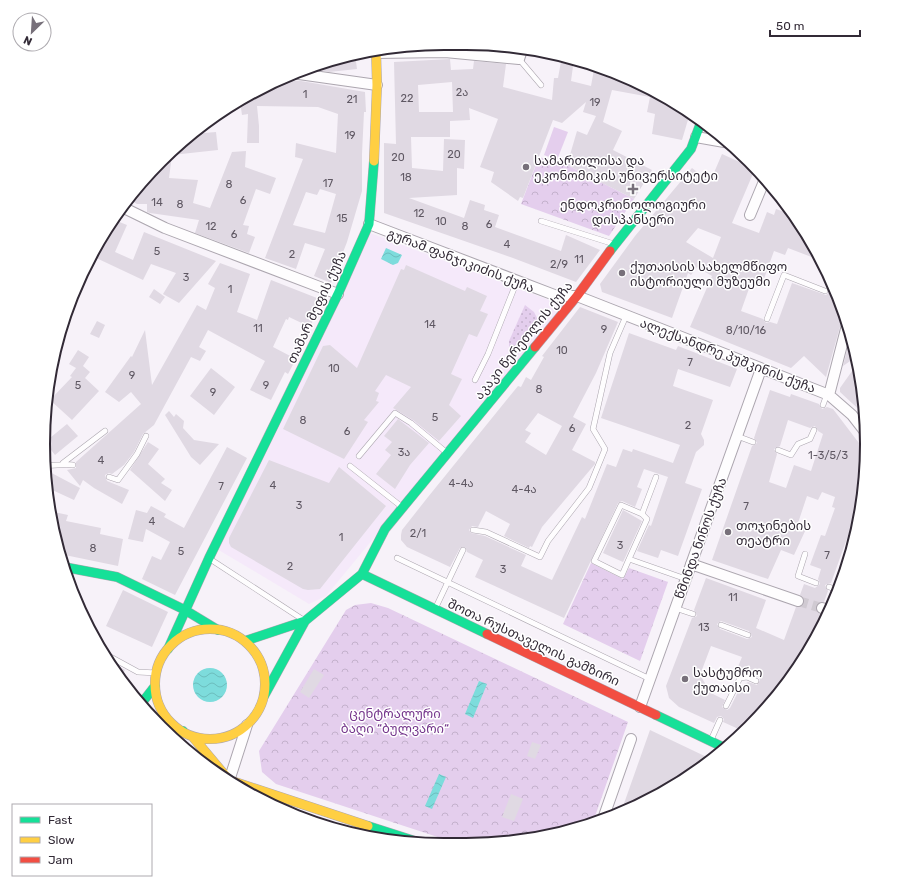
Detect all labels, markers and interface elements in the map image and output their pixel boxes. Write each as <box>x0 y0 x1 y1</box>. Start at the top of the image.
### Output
north arrow <box>12 12 52 52</box>
scale bar <box>770 12 860 38</box>
text: 50 m <box>776 19 804 33</box>
text: N <box>22 33 34 48</box>
house number: 2ა <box>456 86 468 99</box>
house number: 1 <box>303 88 307 101</box>
house number: 22 <box>401 92 413 105</box>
house number: 21 <box>346 93 358 106</box>
house number: 19 <box>589 96 601 109</box>
house number: 19 <box>344 129 356 142</box>
house number: 20 <box>447 148 461 161</box>
house number: 20 <box>391 151 405 164</box>
place label: სამართლისა და ეკონომიკის უნივერსიტეტი <box>534 153 718 183</box>
marker: სამართლისა და ეკონომიკის უნივერსიტეტი <box>521 162 531 172</box>
house number: 18 <box>400 171 412 184</box>
house number: 17 <box>323 177 334 190</box>
house number: 8 <box>226 178 233 191</box>
marker: ენდოკრინოლოგიური დისპანსერი <box>627 183 639 195</box>
house number: 6 <box>240 194 247 207</box>
house number: 14 <box>151 196 163 209</box>
place label: ენდოკრინოლოგიური დისპანსერი <box>560 197 706 228</box>
house number: 8 <box>177 198 184 211</box>
house number: 12 <box>413 207 425 220</box>
house number: 15 <box>336 212 348 225</box>
house number: 10 <box>435 215 447 228</box>
house number: 6 <box>486 218 493 231</box>
house number: 12 <box>205 220 217 233</box>
house number: 8 <box>462 220 469 233</box>
street label: გურამ ფანჯიკიძის ქუჩა <box>385 225 537 295</box>
house number: 6 <box>231 228 238 241</box>
house number: 4 <box>504 238 511 251</box>
house number: 5 <box>154 245 161 258</box>
house number: 2 <box>289 248 295 261</box>
street label: თამარ მეფის ქუჩა <box>284 249 349 366</box>
house number: 11 <box>574 253 584 266</box>
house number: 2/9 <box>550 258 568 271</box>
place label: ქუთაისის სახელმწიფო ისტორიული მუზეუმი <box>630 259 787 290</box>
marker: ქუთაისის სახელმწიფო ისტორიული მუზეუმი <box>617 268 627 278</box>
house number: 3 <box>183 271 190 284</box>
street label: აკაკი წერეთლის ქუჩა <box>471 278 576 403</box>
house number: 1 <box>228 283 232 296</box>
street label: ალექსანდრე პუშკინის ქუჩა <box>638 315 818 397</box>
house number: 14 <box>424 318 436 331</box>
house number: 11 <box>253 322 263 335</box>
house number: 9 <box>601 323 607 336</box>
house number: 8/10/16 <box>726 324 767 337</box>
house number: 10 <box>556 344 568 357</box>
house number: 7 <box>687 356 693 369</box>
house number: 10 <box>328 362 340 375</box>
house number: 9 <box>129 369 135 382</box>
house number: 5 <box>75 379 82 392</box>
house number: 9 <box>263 379 269 392</box>
house number: 8 <box>536 383 543 396</box>
house number: 9 <box>210 386 216 399</box>
house number: 5 <box>432 411 439 424</box>
house number: 8 <box>300 414 307 427</box>
house number: 2 <box>685 419 691 432</box>
house number: 6 <box>569 422 576 435</box>
house number: 6 <box>344 425 351 438</box>
house number: 3ა <box>398 446 410 459</box>
house number: 1-3/5/3 <box>808 449 848 462</box>
house number: 4 <box>98 454 105 467</box>
street label: წმინდა ნინოს ქუჩა <box>672 476 730 601</box>
house number: 4-4ა <box>448 477 474 490</box>
house number: 4 <box>270 479 277 492</box>
house number: 7 <box>218 480 224 493</box>
house number: 4-4ა <box>511 483 537 496</box>
house number: 3 <box>296 499 303 512</box>
house number: 7 <box>743 500 749 513</box>
house number: 4 <box>149 515 156 528</box>
place label: თოჯინების თეატრი <box>736 518 811 548</box>
house number: 2/1 <box>410 527 426 540</box>
marker: თოჯინების თეატრი <box>723 527 733 537</box>
house number: 1 <box>339 531 343 544</box>
house number: 3 <box>617 539 624 552</box>
house number: 8 <box>90 542 97 555</box>
house number: 5 <box>178 545 185 558</box>
house number: 7 <box>824 549 830 562</box>
house number: 2 <box>287 560 293 573</box>
house number: 3 <box>500 563 507 576</box>
house number: 11 <box>728 591 738 604</box>
street label: შოთა რუსთაველის გამზირი <box>445 596 622 690</box>
house number: 13 <box>698 621 710 634</box>
place label: სასტუმრო ქუთაისი <box>693 665 762 695</box>
marker: სასტუმრო ქუთაისი <box>680 674 690 684</box>
park label: ცენტრალური ბაღი “ბულვარი“ <box>341 706 449 737</box>
legend <box>12 804 152 876</box>
text: Fast <box>48 813 72 827</box>
text: Slow <box>48 833 75 847</box>
text: Jam <box>48 853 73 867</box>

